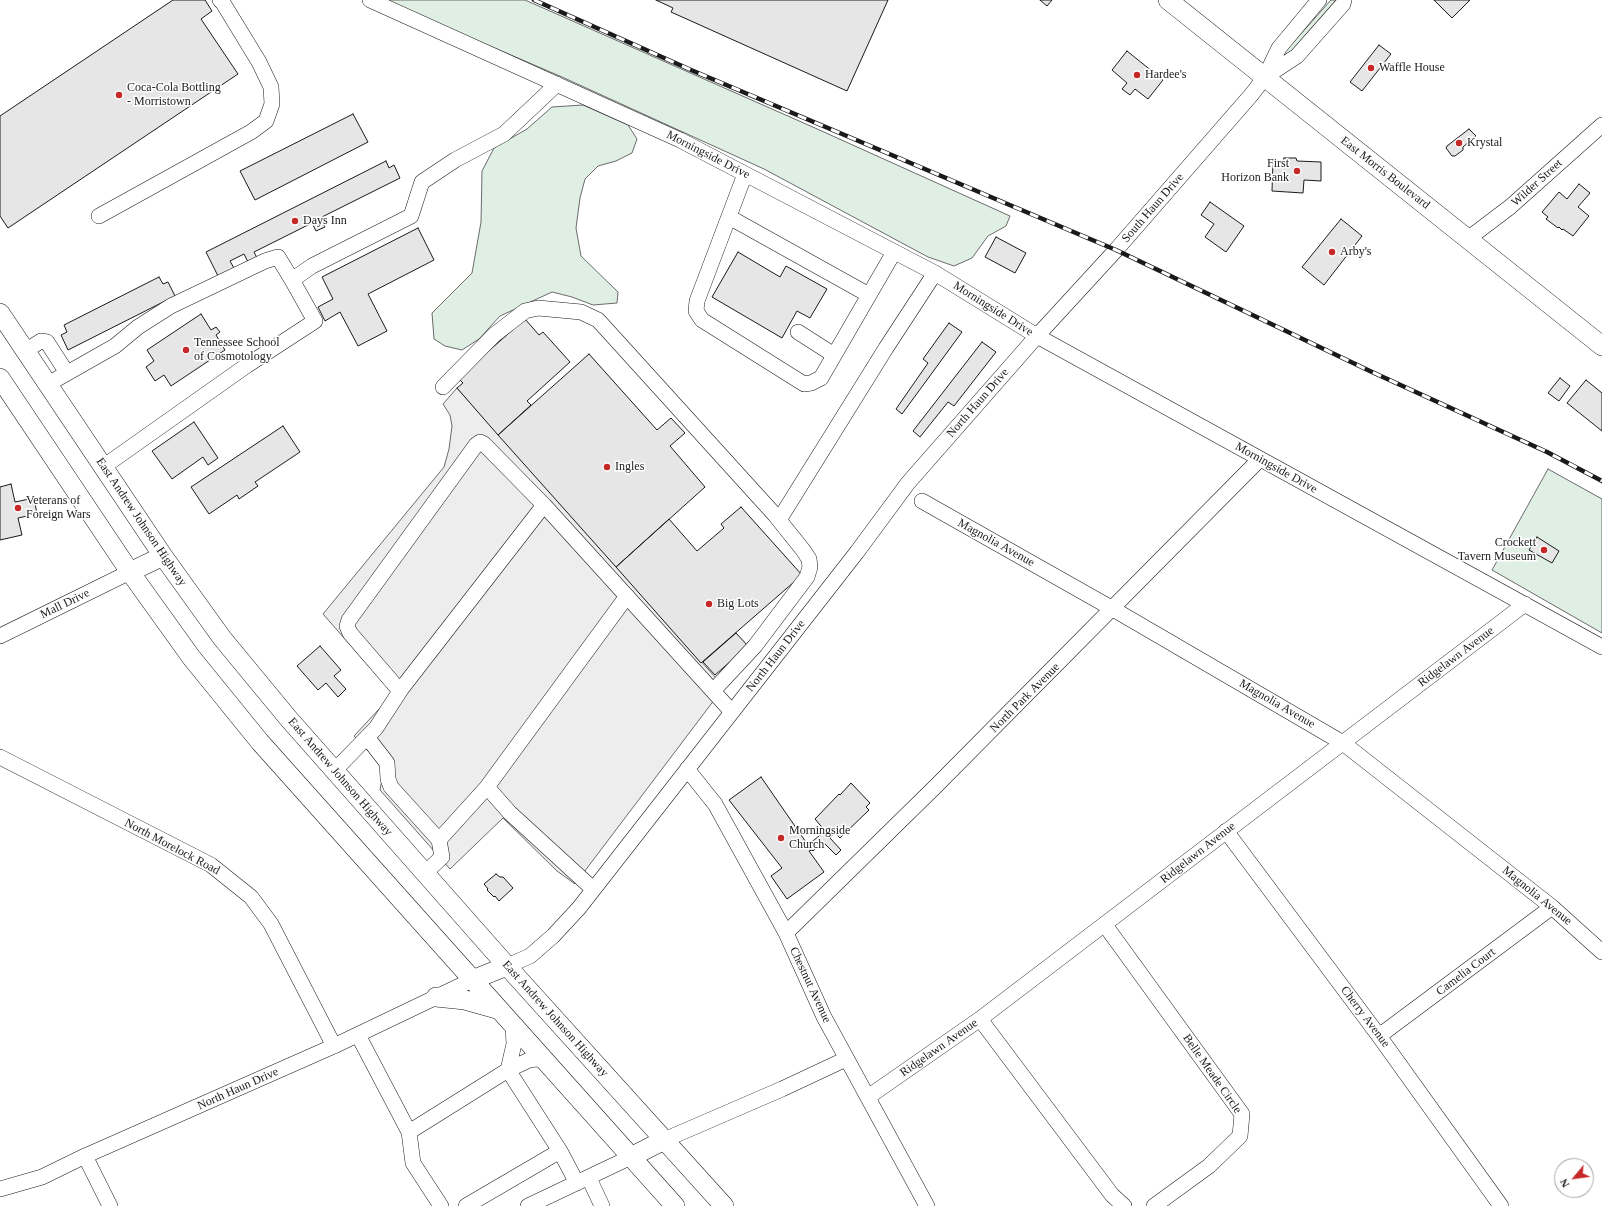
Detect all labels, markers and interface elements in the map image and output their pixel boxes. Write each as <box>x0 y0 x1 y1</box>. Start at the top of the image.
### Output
place label: Waffle House <box>1379 61 1445 75</box>
marker: Waffle House <box>1366 63 1376 73</box>
place label: Hardee's <box>1145 68 1186 82</box>
marker: Hardee's <box>1132 70 1142 80</box>
place label: Coca-Cola Bottling - Morristown <box>127 81 221 109</box>
marker: Coca-Cola Bottling - Morristown <box>114 90 124 100</box>
street label: Morningside Drive <box>664 128 752 182</box>
street label: East Morris Boulevard <box>1337 134 1433 212</box>
place label: Krystal <box>1467 136 1502 150</box>
marker: Krystal <box>1454 138 1464 148</box>
street label: Wilder Street <box>1508 156 1566 210</box>
place label: First Horizon Bank <box>1221 157 1289 185</box>
marker: First Horizon Bank <box>1292 166 1302 176</box>
street label: South Haun Drive <box>1119 170 1187 246</box>
place label: Days Inn <box>303 214 347 228</box>
marker: Days Inn <box>290 216 300 226</box>
place label: Arby's <box>1340 245 1371 259</box>
marker: Arby's <box>1327 247 1337 257</box>
street label: Morningside Drive <box>950 279 1036 339</box>
place label: Tennessee School of Cosmotology <box>194 336 279 364</box>
marker: Tennessee School of Cosmotology <box>181 345 191 355</box>
street label: North Haun Drive <box>944 365 1012 441</box>
street label: Morningside Drive <box>1232 439 1320 497</box>
street label: East Andrew Johnson Highway <box>93 455 189 589</box>
place label: Ingles <box>615 460 644 474</box>
marker: Ingles <box>602 462 612 472</box>
place label: Veterans of Foreign Wars <box>26 494 91 522</box>
marker: Veterans of Foreign Wars <box>13 503 23 513</box>
street label: Magnolia Avenue <box>955 516 1037 570</box>
place label: Crockett Tavern Museum <box>1458 536 1536 564</box>
marker: Crockett Tavern Museum <box>1539 545 1549 555</box>
street label: Mall Drive <box>38 586 92 622</box>
place label: Big Lots <box>717 597 759 611</box>
marker: Big Lots <box>704 599 714 609</box>
street label: North Haun Drive <box>743 617 809 695</box>
street label: Ridgelawn Avenue <box>1415 624 1497 690</box>
street label: North Park Avenue <box>987 660 1063 736</box>
street label: Magnolia Avenue <box>1236 676 1318 732</box>
street label: East Andrew Johnson Highway <box>285 715 395 839</box>
street label: North Morelock Road <box>122 816 222 878</box>
street label: Ridgelawn Avenue <box>1158 819 1238 887</box>
place label: Morningside Church <box>789 824 850 852</box>
marker: Morningside Church <box>776 833 786 843</box>
street label: Magnolia Avenue <box>1499 864 1575 928</box>
street label: Chestnut Avenue <box>786 945 834 1025</box>
street label: Camelia Court <box>1434 945 1498 999</box>
street label: East Andrew Johnson Highway <box>499 958 611 1080</box>
street label: Cherry Avenue <box>1337 984 1393 1050</box>
street label: Ridgelawn Avenue <box>897 1016 981 1080</box>
street label: Belle Meade Circle <box>1179 1032 1245 1116</box>
street label: North Haun Drive <box>195 1065 281 1113</box>
north arrow <box>1554 1158 1594 1198</box>
text: N <box>1557 1177 1572 1190</box>

